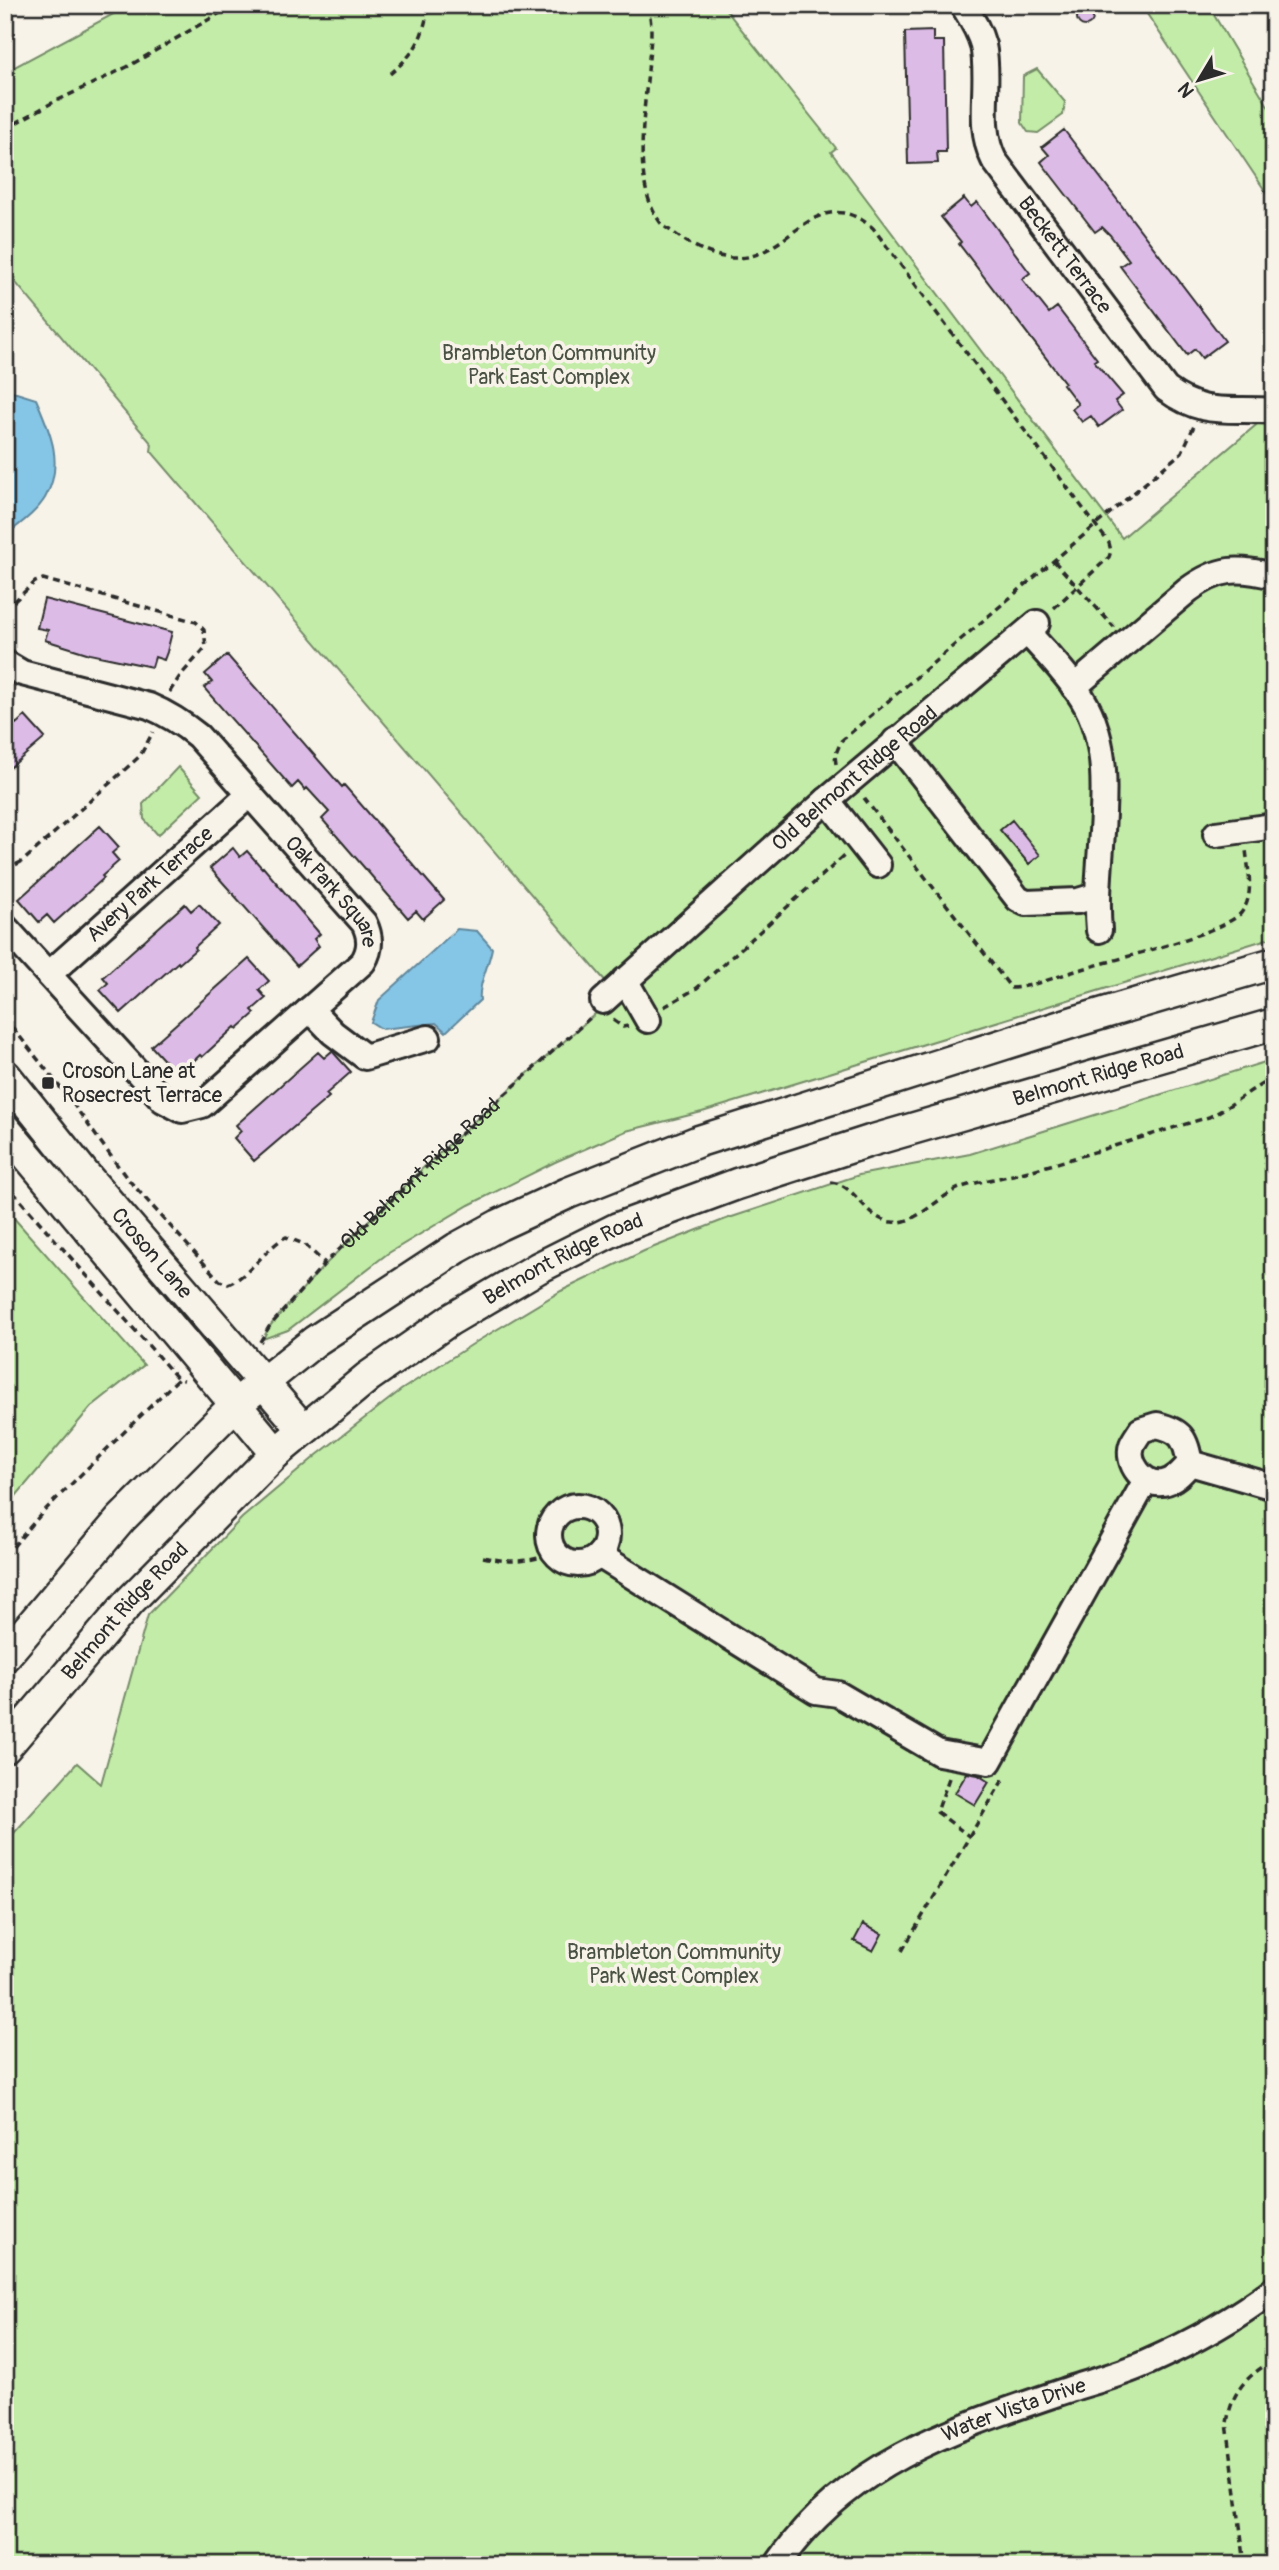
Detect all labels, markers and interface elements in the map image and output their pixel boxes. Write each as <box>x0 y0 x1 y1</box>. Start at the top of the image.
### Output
north arrow <box>1164 46 1234 116</box>
text: N <box>1173 77 1200 102</box>
street label: Beckett Terrace <box>1012 191 1118 320</box>
park label: Brambleton Community Park East Complex <box>442 340 656 391</box>
street label: Old Belmont Ridge Road <box>766 700 943 857</box>
street label: Avery Park Terrace <box>81 820 219 948</box>
street label: Oak Park Square <box>279 830 382 948</box>
street label: Belmont Ridge Road <box>1010 1038 1187 1113</box>
place label: Croson Lane at Rosecrest Terrace <box>62 1058 223 1109</box>
marker: Croson Lane at Rosecrest Terrace <box>40 1075 56 1091</box>
street label: Old Belmont Ridge Road <box>335 1092 506 1256</box>
street label: Croson Lane <box>105 1202 199 1305</box>
street label: Belmont Ridge Road <box>478 1207 647 1311</box>
street label: Belmont Ridge Road <box>56 1537 194 1686</box>
park label: Brambleton Community Park West Complex <box>567 1939 781 1990</box>
street label: Water Vista Drive <box>938 2372 1090 2448</box>

